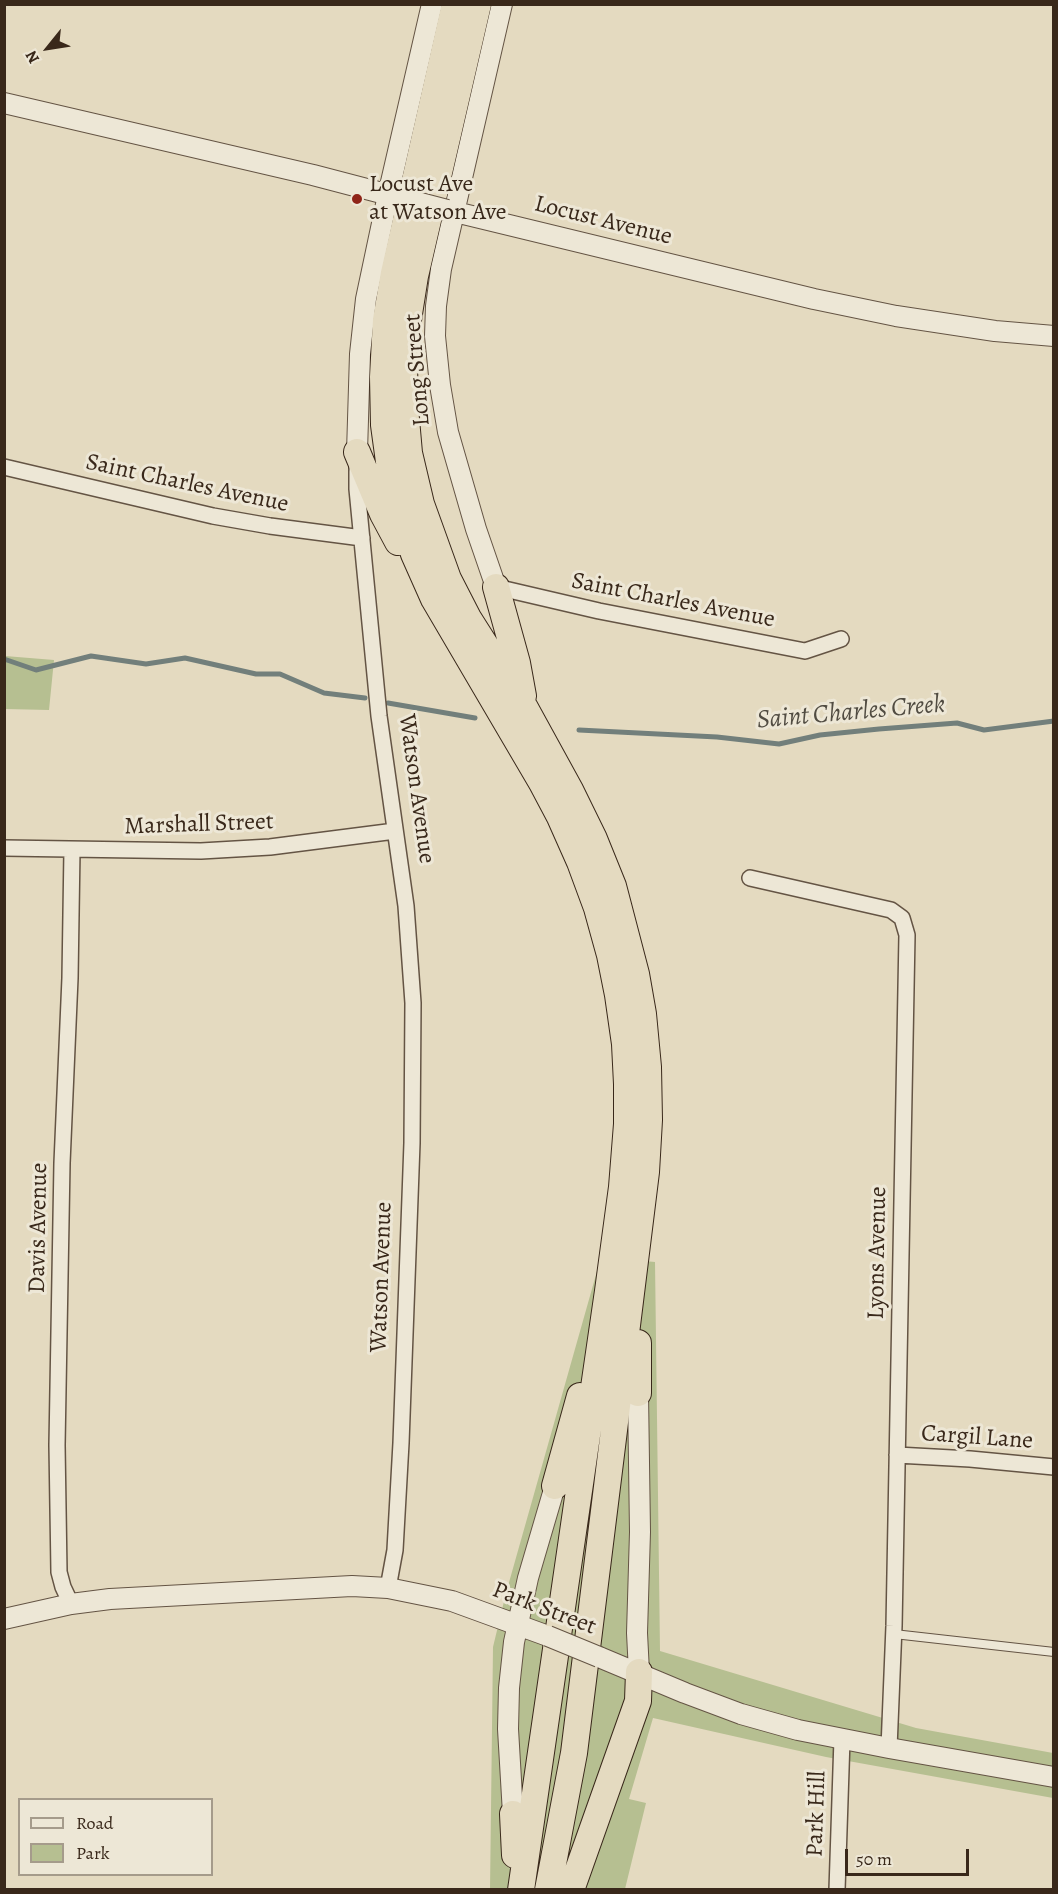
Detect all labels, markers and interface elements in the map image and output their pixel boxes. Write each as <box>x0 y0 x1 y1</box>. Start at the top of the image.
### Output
north arrow <box>18 18 78 78</box>
text: N <box>20 46 45 68</box>
place label: Locust Ave at Watson Ave <box>369 171 506 227</box>
street label: Locust Avenue <box>531 190 675 252</box>
marker: Locust Ave at Watson Ave <box>350 192 364 206</box>
street label: Long Street <box>399 312 437 428</box>
street label: Saint Charles Avenue <box>83 448 291 520</box>
street label: Saint Charles Avenue <box>569 567 777 635</box>
water label: Saint Charles Creek <box>756 689 946 737</box>
street label: Watson Avenue <box>391 712 441 866</box>
street label: Marshall Street <box>124 808 274 842</box>
street label: Davis Avenue <box>23 1162 55 1294</box>
street label: Lyons Avenue <box>862 1186 894 1320</box>
street label: Watson Avenue <box>365 1201 399 1353</box>
street label: Cargil Lane <box>920 1420 1034 1456</box>
street label: Park Street <box>488 1576 600 1642</box>
street label: Park Hill <box>801 1770 833 1858</box>
legend <box>18 1798 213 1876</box>
text: Road <box>76 1811 113 1835</box>
scale bar <box>848 1837 972 1875</box>
text: Park <box>76 1841 110 1865</box>
text: 50 m <box>856 1847 892 1871</box>

